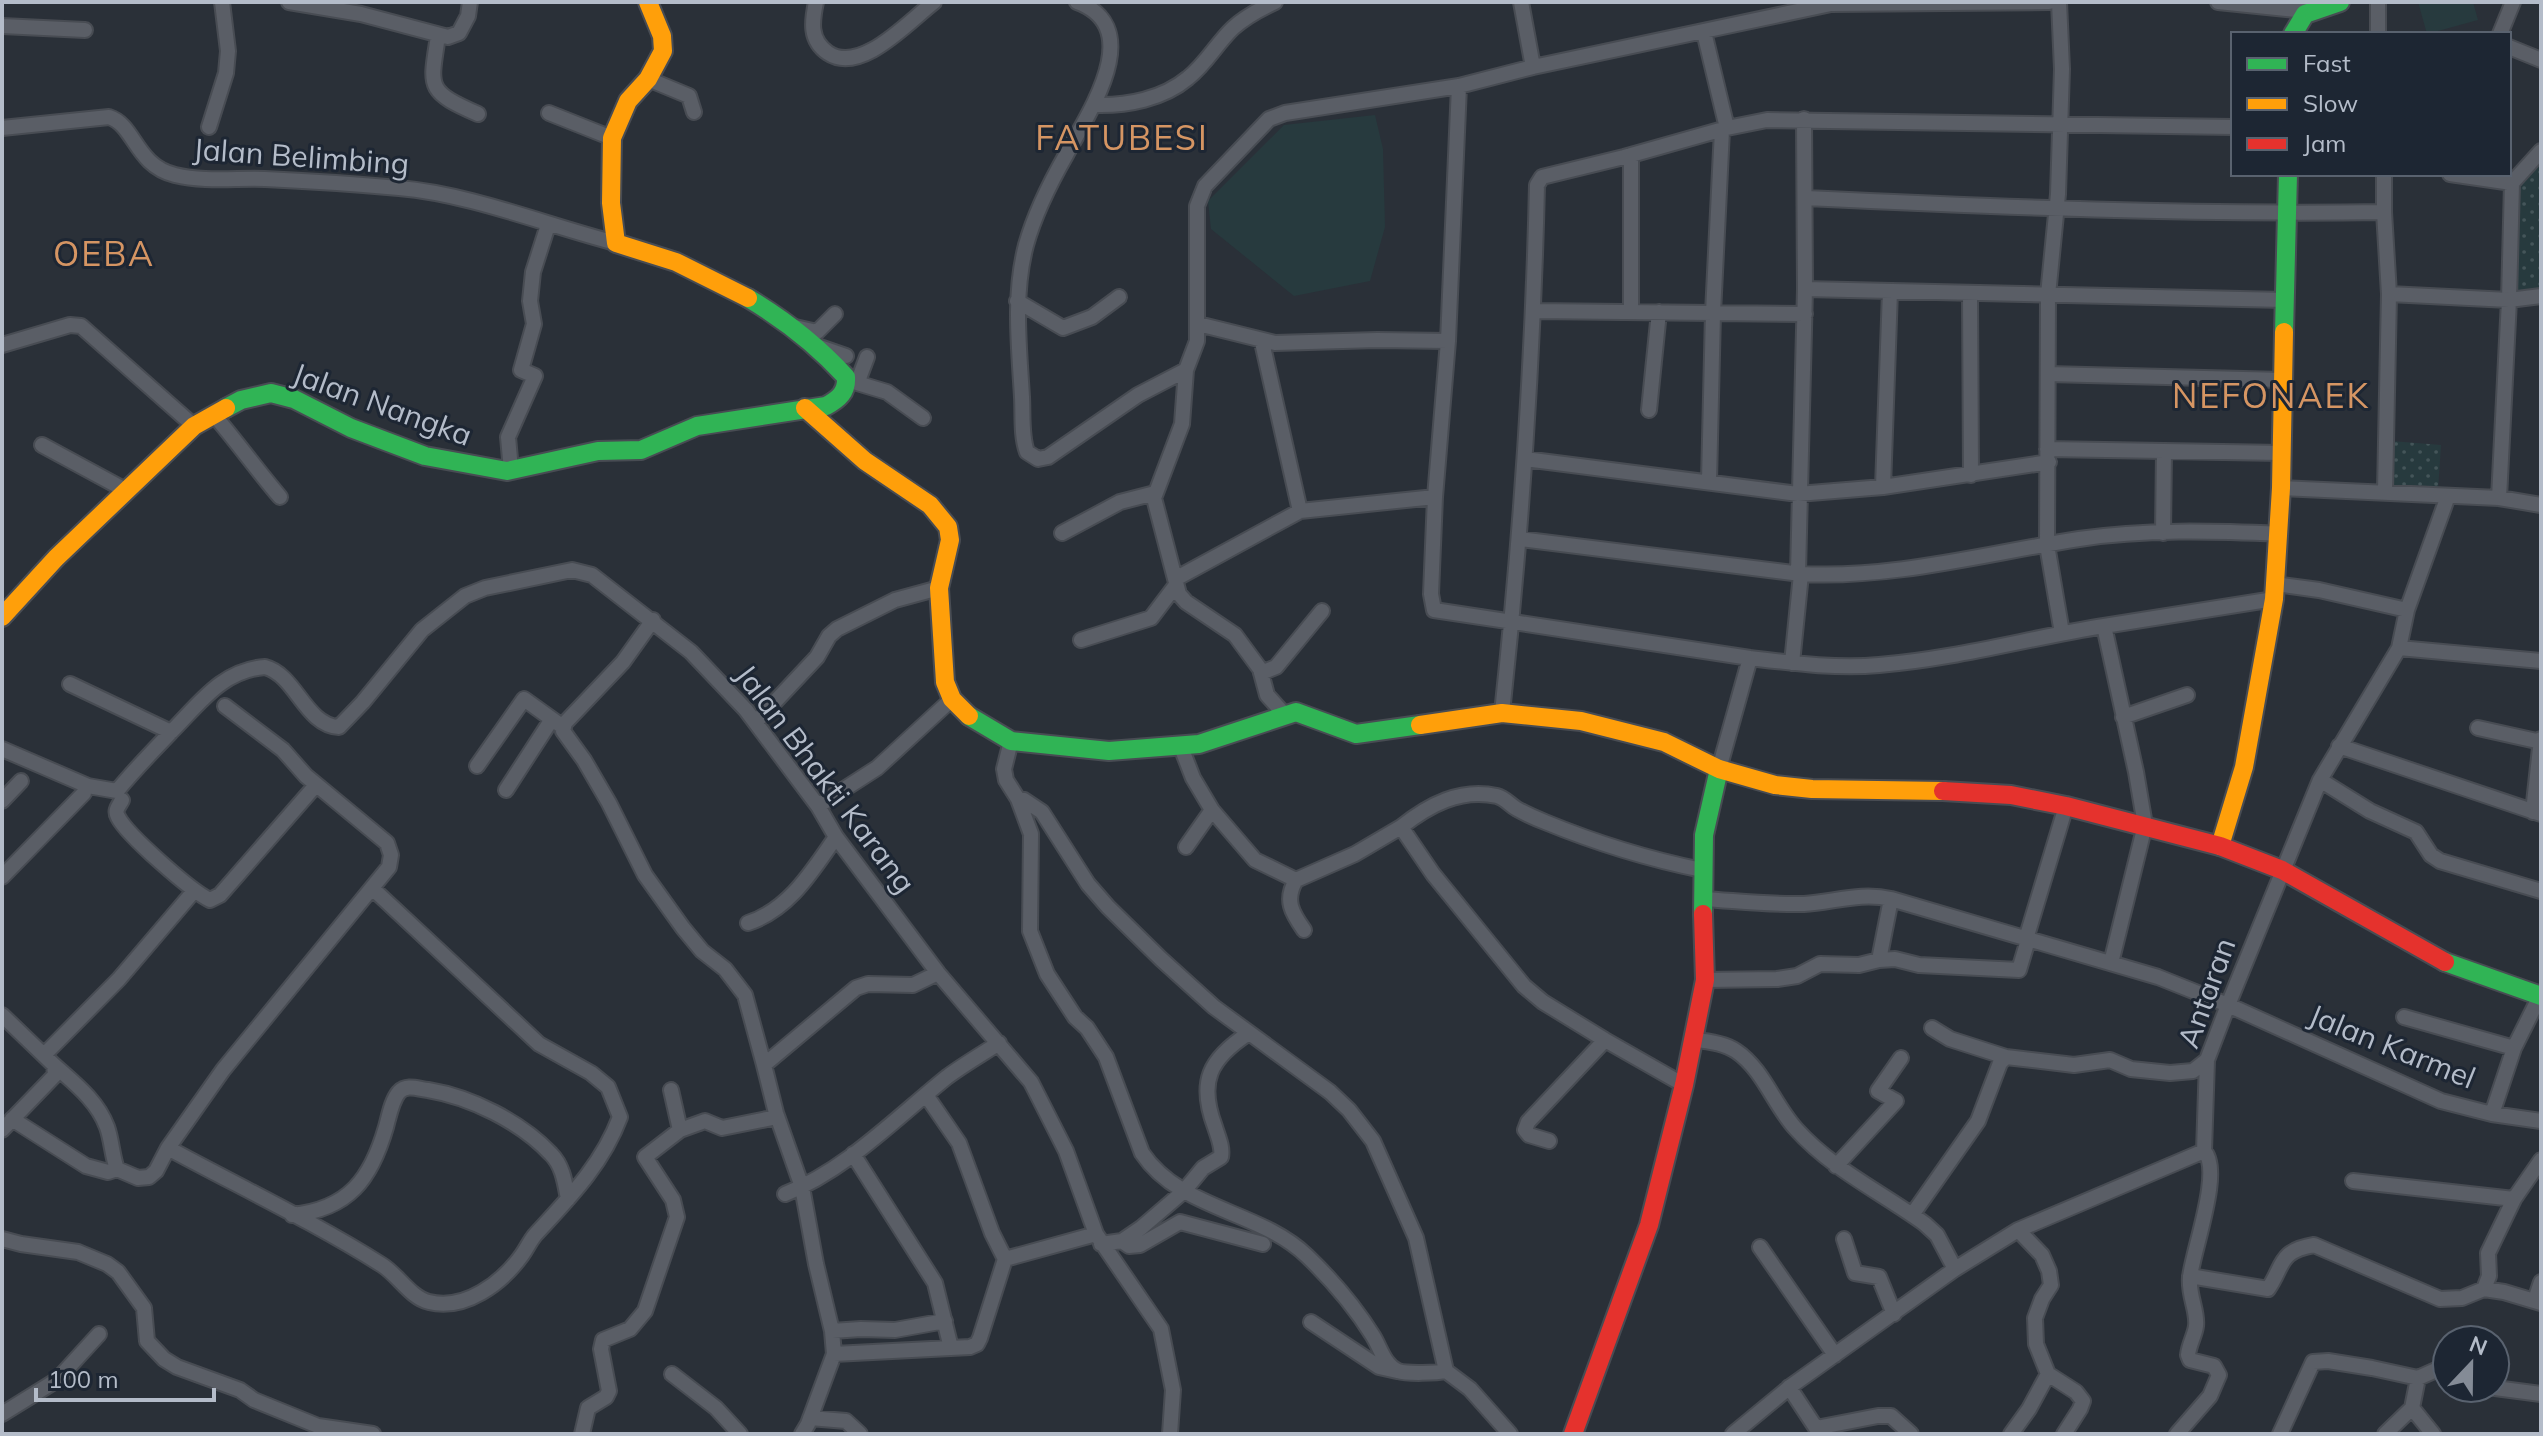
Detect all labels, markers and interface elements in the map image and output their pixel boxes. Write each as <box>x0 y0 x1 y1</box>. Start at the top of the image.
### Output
legend <box>2231 32 2511 176</box>
text: Fast <box>2303 48 2351 78</box>
text: Slow <box>2303 88 2358 118</box>
district label: FATUBESI <box>1035 116 1209 159</box>
text: Jam <box>2303 128 2346 158</box>
street label: Jalan Belimbing <box>192 129 410 183</box>
district label: OEBA <box>53 232 155 275</box>
street label: Jalan Nangka <box>288 354 477 454</box>
district label: NEFONAEK <box>2172 374 2370 417</box>
street label: Jalan Bhakti Karang <box>727 657 924 900</box>
street label: Antaran <box>2169 932 2243 1053</box>
street label: Jalan Karmel <box>2304 995 2481 1097</box>
north arrow <box>2431 1324 2511 1404</box>
text: N <box>2466 1329 2491 1362</box>
scale bar <box>36 1352 214 1402</box>
text: 100 m <box>48 1364 119 1394</box>

